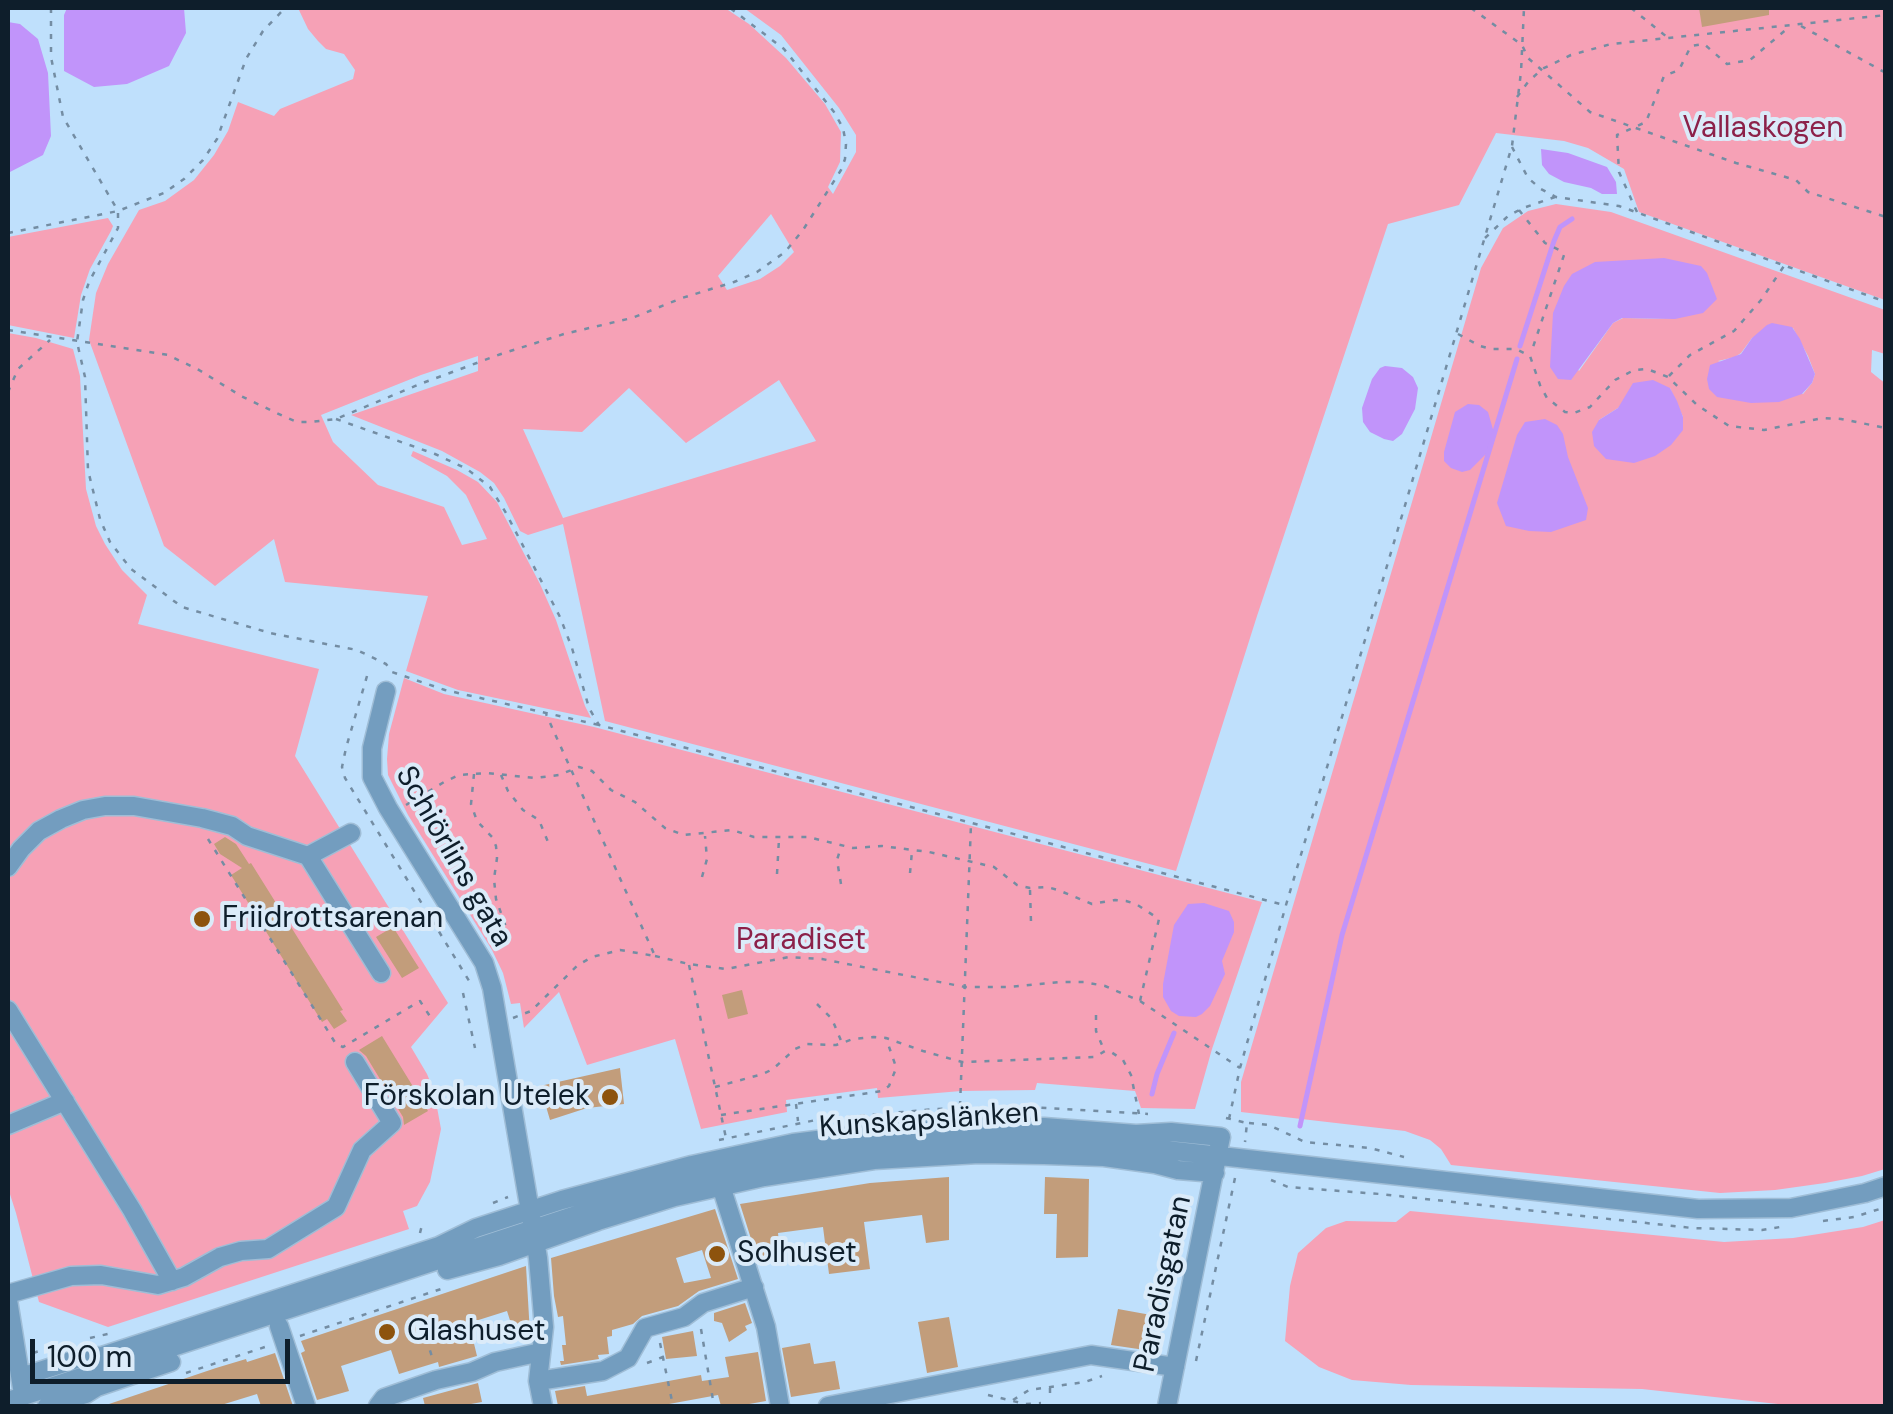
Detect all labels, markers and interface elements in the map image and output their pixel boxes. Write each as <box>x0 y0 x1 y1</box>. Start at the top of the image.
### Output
park label: Vallaskogen <box>1682 111 1844 147</box>
street label: Schiörlins gata <box>387 760 519 954</box>
place label: Friidrottsarenan <box>222 901 443 937</box>
marker: Friidrottsarenan <box>191 908 213 930</box>
park label: Paradiset <box>736 923 866 959</box>
place label: Förskolan Utelek <box>364 1079 590 1115</box>
marker: Förskolan Utelek <box>599 1086 621 1108</box>
street label: Kunskapslänken <box>818 1095 1040 1147</box>
street label: Paradisgatan <box>1128 1192 1200 1376</box>
place label: Solhuset <box>737 1236 857 1272</box>
marker: Solhuset <box>706 1243 728 1265</box>
place label: Glashuset <box>407 1314 546 1350</box>
scale bar <box>35 1319 295 1381</box>
marker: Glashuset <box>376 1321 398 1343</box>
text: 100 m <box>47 1337 132 1376</box>

